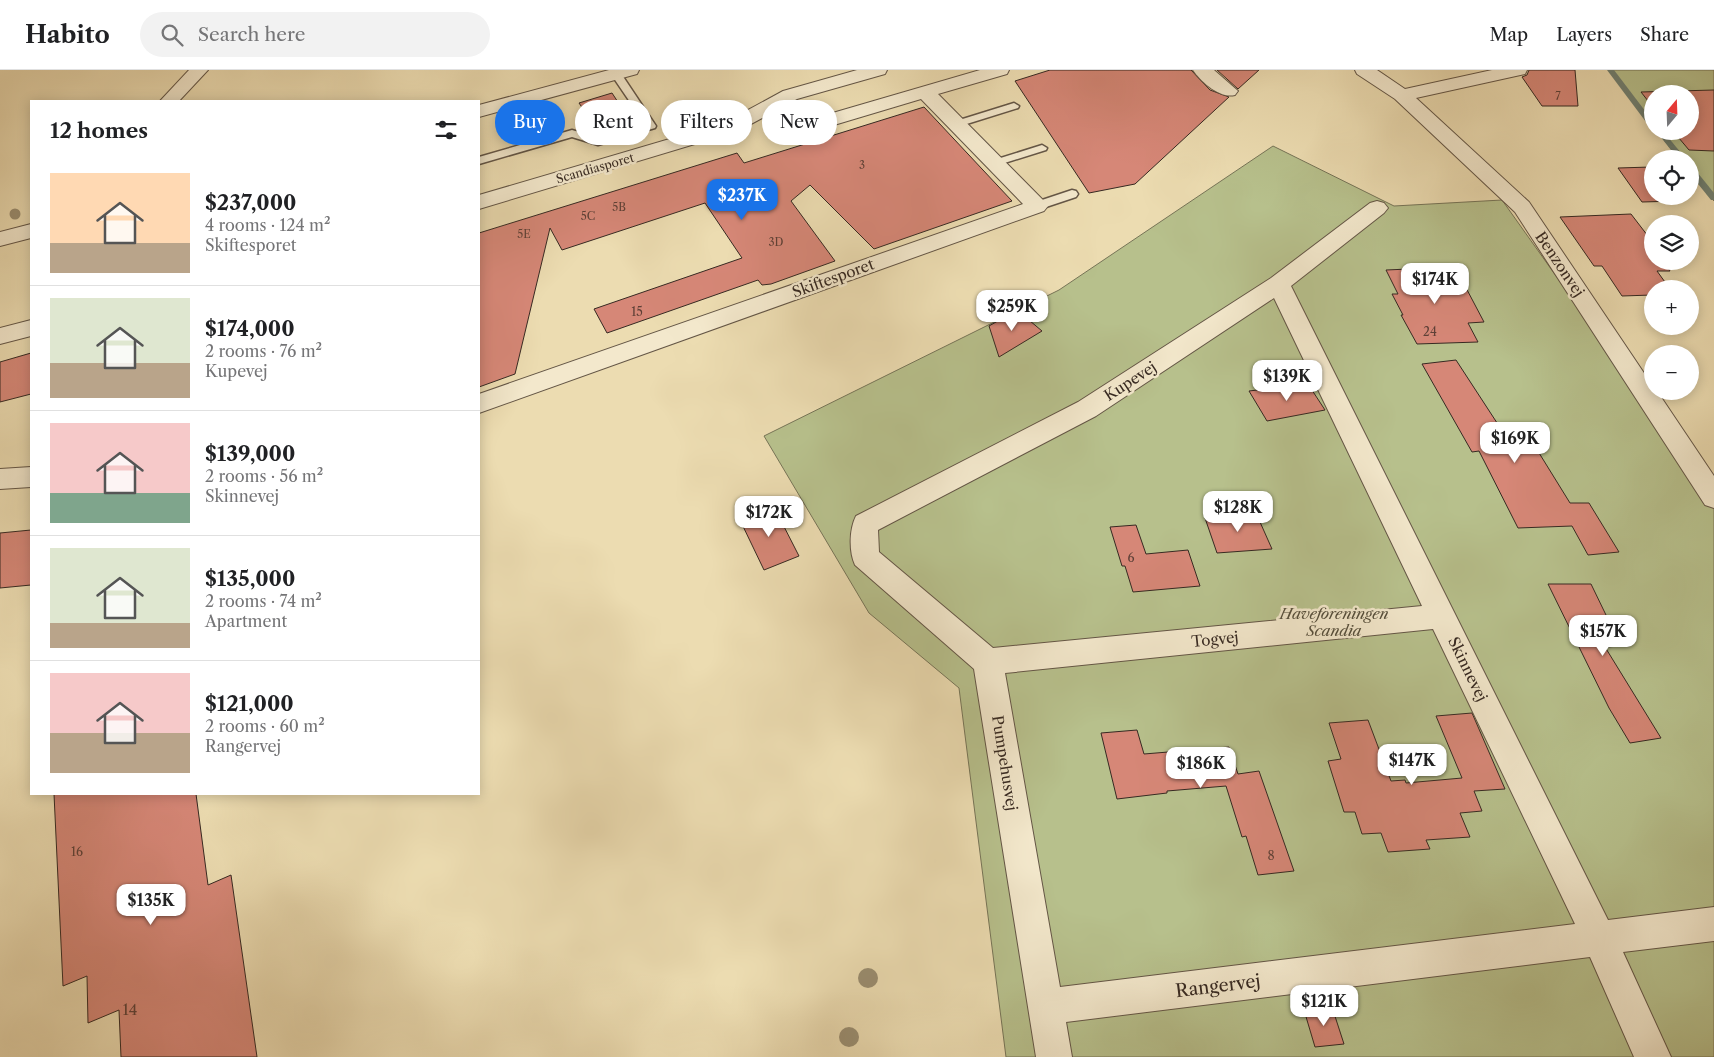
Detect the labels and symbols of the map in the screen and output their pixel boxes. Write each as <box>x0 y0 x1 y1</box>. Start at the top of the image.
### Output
north arrow <box>1644 85 1699 140</box>
house number: 7 <box>1555 89 1561 103</box>
street label: Scandiasporet <box>554 149 636 186</box>
house number: 3 <box>859 158 865 172</box>
pin: $237K <box>707 178 777 221</box>
house number: 5B <box>612 200 626 214</box>
house number: 5C <box>581 209 595 223</box>
house number: 5E <box>517 227 531 241</box>
street label: Benzonvej <box>1531 228 1589 300</box>
house number: 3D <box>769 235 784 249</box>
street label: Skiftesporet <box>789 254 877 302</box>
pin: $174K <box>1400 262 1470 305</box>
pin: $259K <box>977 290 1047 332</box>
house number: 15 <box>631 304 643 319</box>
house number: 24 <box>1423 324 1437 339</box>
street label: Kupevej <box>1100 357 1160 405</box>
pin: $139K <box>1252 360 1322 402</box>
pin: $169K <box>1480 422 1550 464</box>
pin: $128K <box>1203 490 1273 533</box>
pin: $172K <box>734 496 804 538</box>
house number: 6 <box>1127 550 1135 565</box>
park label: Haveforeningen Scandia <box>1278 604 1389 640</box>
pin: $157K <box>1568 614 1638 657</box>
street label: Togvej <box>1190 627 1240 651</box>
street label: Skinnevej <box>1444 634 1492 704</box>
street label: Pumpehusvej <box>988 714 1022 812</box>
pin: $147K <box>1377 744 1447 786</box>
pin: $186K <box>1166 746 1236 789</box>
house number: 16 <box>71 844 83 859</box>
house number: 8 <box>1267 848 1275 863</box>
pin: $135K <box>116 884 186 926</box>
street label: Rangervej <box>1174 970 1262 1002</box>
pin: $121K <box>1289 984 1359 1027</box>
house number: 14 <box>123 1000 137 1019</box>

